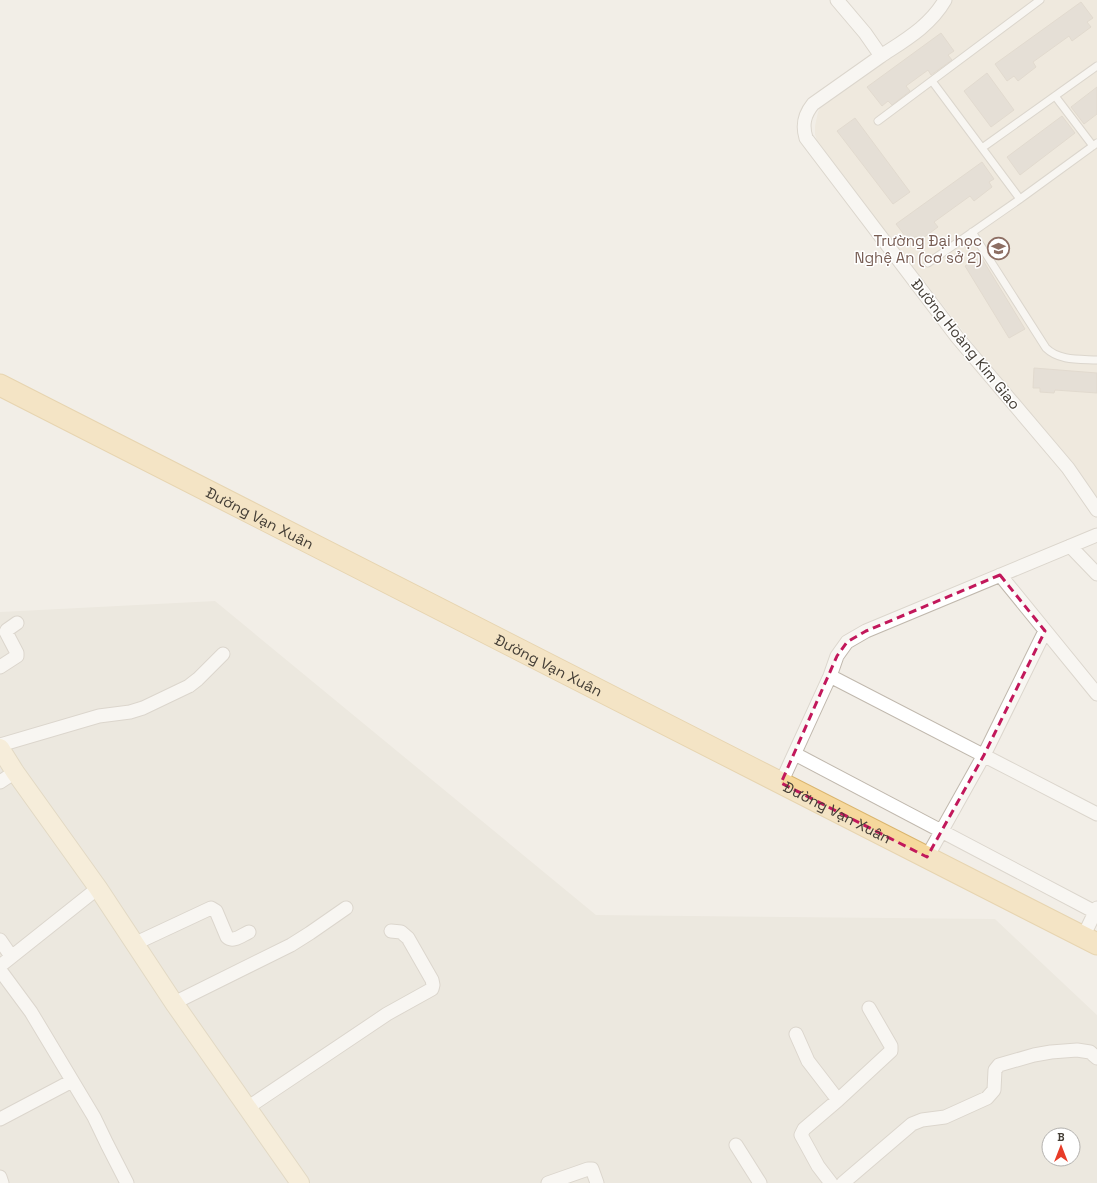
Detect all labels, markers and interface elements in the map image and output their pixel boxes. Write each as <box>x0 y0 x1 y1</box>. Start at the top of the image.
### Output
place label: Trường Đại học Nghệ An (cơ sở 2) <box>854 231 982 268</box>
school or university icon: Trường Đại học Nghệ An (cơ sở 2) <box>985 236 1011 262</box>
street label: Đường Hoàng Kim Giao <box>907 275 1025 413</box>
street label: Đường Vạn Xuân <box>203 482 317 553</box>
street label: Đường Vạn Xuân <box>492 629 606 700</box>
street label: Đường Vạn Xuân <box>781 776 895 847</box>
north arrow <box>1041 1127 1081 1167</box>
text: B <box>1057 1130 1065 1144</box>

